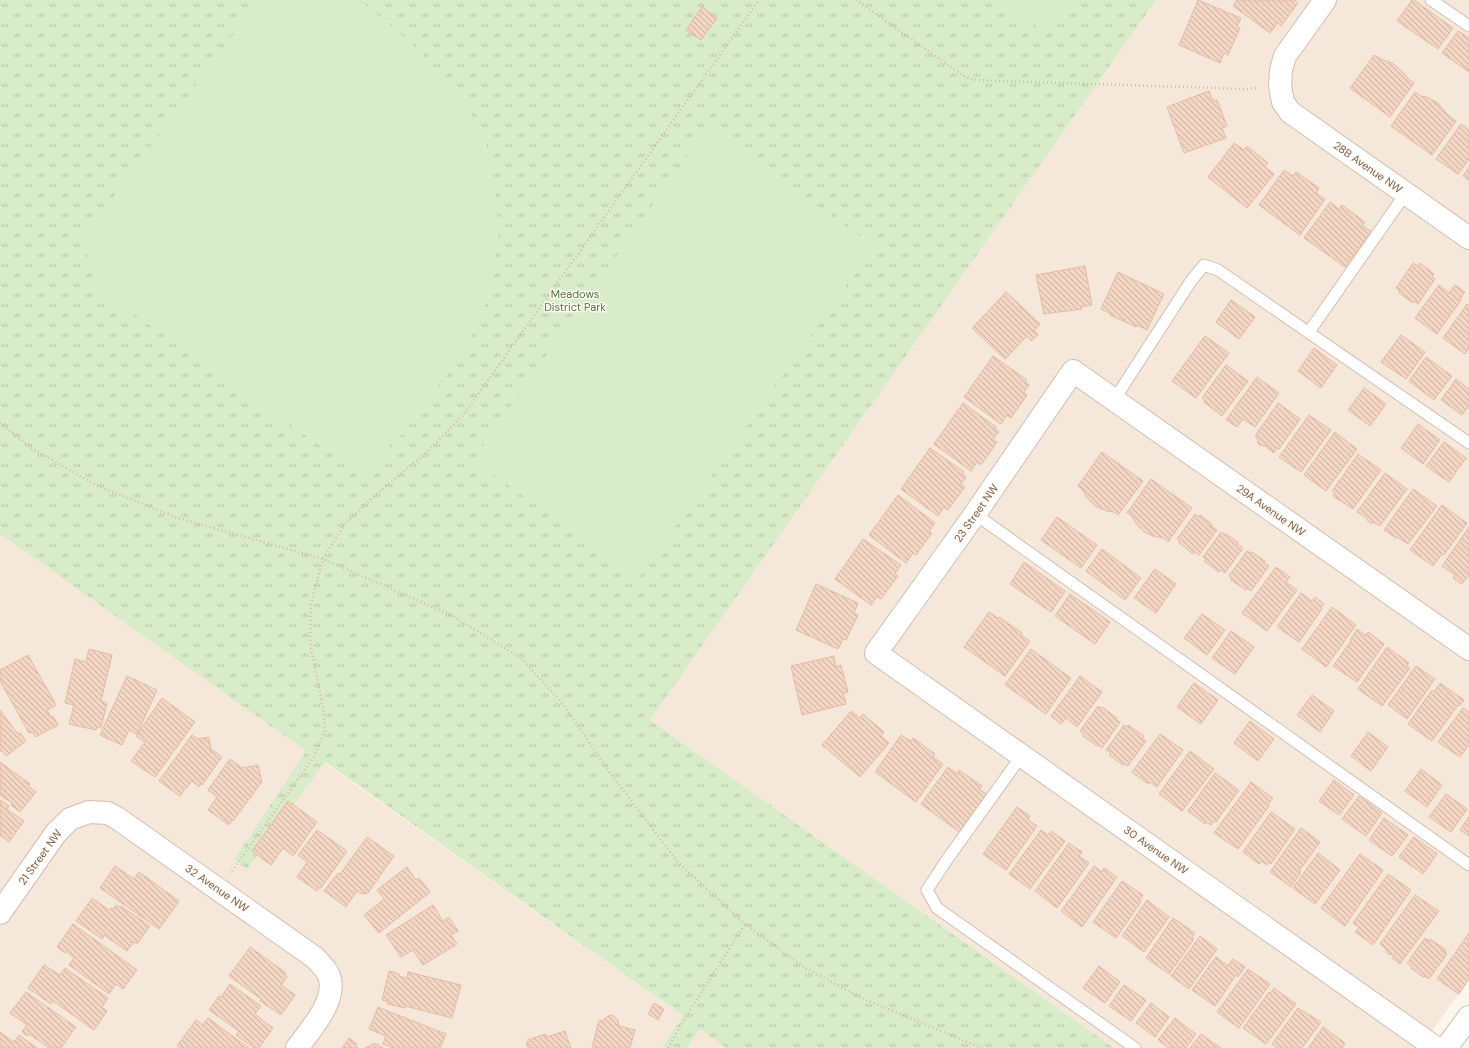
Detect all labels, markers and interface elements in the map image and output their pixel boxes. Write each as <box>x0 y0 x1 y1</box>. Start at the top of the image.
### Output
street label: 28B Avenue NW <box>1331 138 1405 196</box>
park label: Meadows District Park <box>544 287 606 314</box>
street label: 23 Street NW <box>951 481 1001 545</box>
street label: 29A Avenue NW <box>1234 481 1309 539</box>
street label: 30 Avenue NW <box>1121 823 1191 878</box>
street label: 21 Street NW <box>15 826 65 887</box>
street label: 32 Avenue NW <box>183 861 252 915</box>

